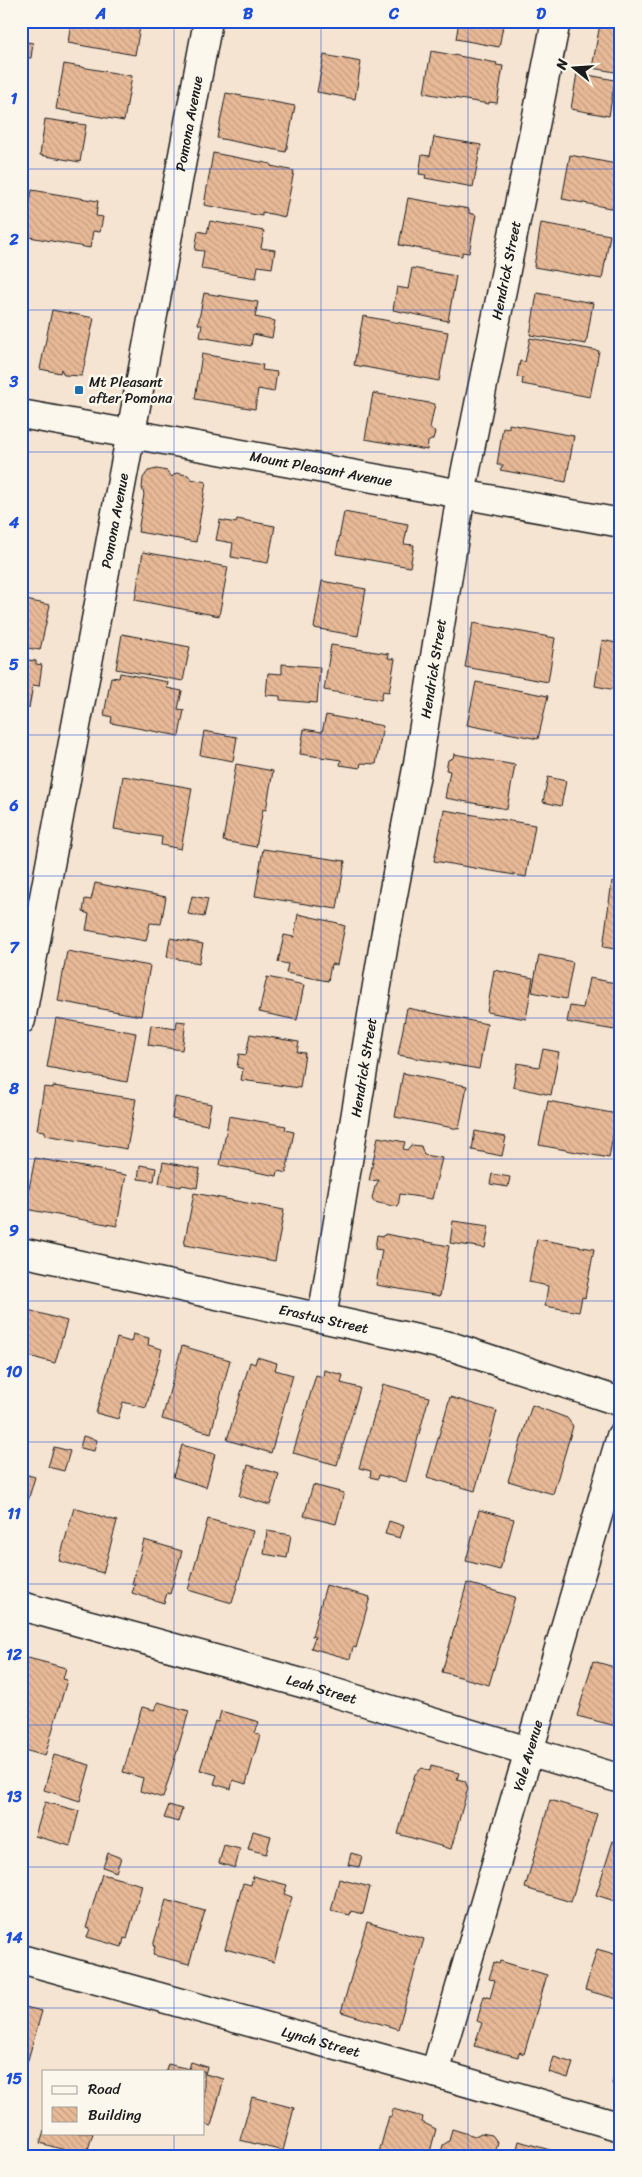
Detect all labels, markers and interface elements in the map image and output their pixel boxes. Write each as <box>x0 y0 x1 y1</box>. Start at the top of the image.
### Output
text: A <box>95 0 106 28</box>
text: B <box>243 0 254 28</box>
text: C <box>388 0 400 28</box>
text: D <box>536 0 546 28</box>
north arrow <box>550 42 600 92</box>
text: N <box>548 56 576 74</box>
street label: Pomona Avenue <box>168 74 210 173</box>
text: 1 <box>11 84 18 113</box>
street label: Hendrick Street <box>484 218 528 322</box>
text: 2 <box>8 225 19 254</box>
text: 3 <box>9 367 19 396</box>
place label: Mt Pleasant after Pomona <box>89 370 173 411</box>
marker: Mt Pleasant after Pomona <box>73 384 85 396</box>
street label: Mount Pleasant Avenue <box>248 443 394 494</box>
street label: Pomona Avenue <box>93 471 136 570</box>
text: 4 <box>8 508 19 537</box>
street label: Hendrick Street <box>413 617 453 720</box>
text: 5 <box>9 650 19 679</box>
text: 6 <box>8 791 19 820</box>
text: 7 <box>9 933 20 962</box>
street label: Hendrick Street <box>343 1016 384 1119</box>
text: 8 <box>8 1074 19 1103</box>
text: 9 <box>9 1216 19 1245</box>
street label: Erastus Street <box>277 1297 371 1341</box>
text: 10 <box>6 1357 22 1386</box>
text: 11 <box>7 1499 21 1528</box>
text: 12 <box>6 1640 23 1669</box>
street label: Leah Street <box>284 1667 360 1711</box>
street label: Yale Avenue <box>506 1717 550 1794</box>
text: 13 <box>6 1782 22 1811</box>
text: 14 <box>6 1923 22 1952</box>
street label: Lynch Street <box>279 2019 363 2064</box>
text: 15 <box>6 2064 23 2093</box>
legend <box>42 2070 205 2134</box>
text: Road <box>88 2076 121 2102</box>
text: Building <box>88 2102 142 2128</box>

